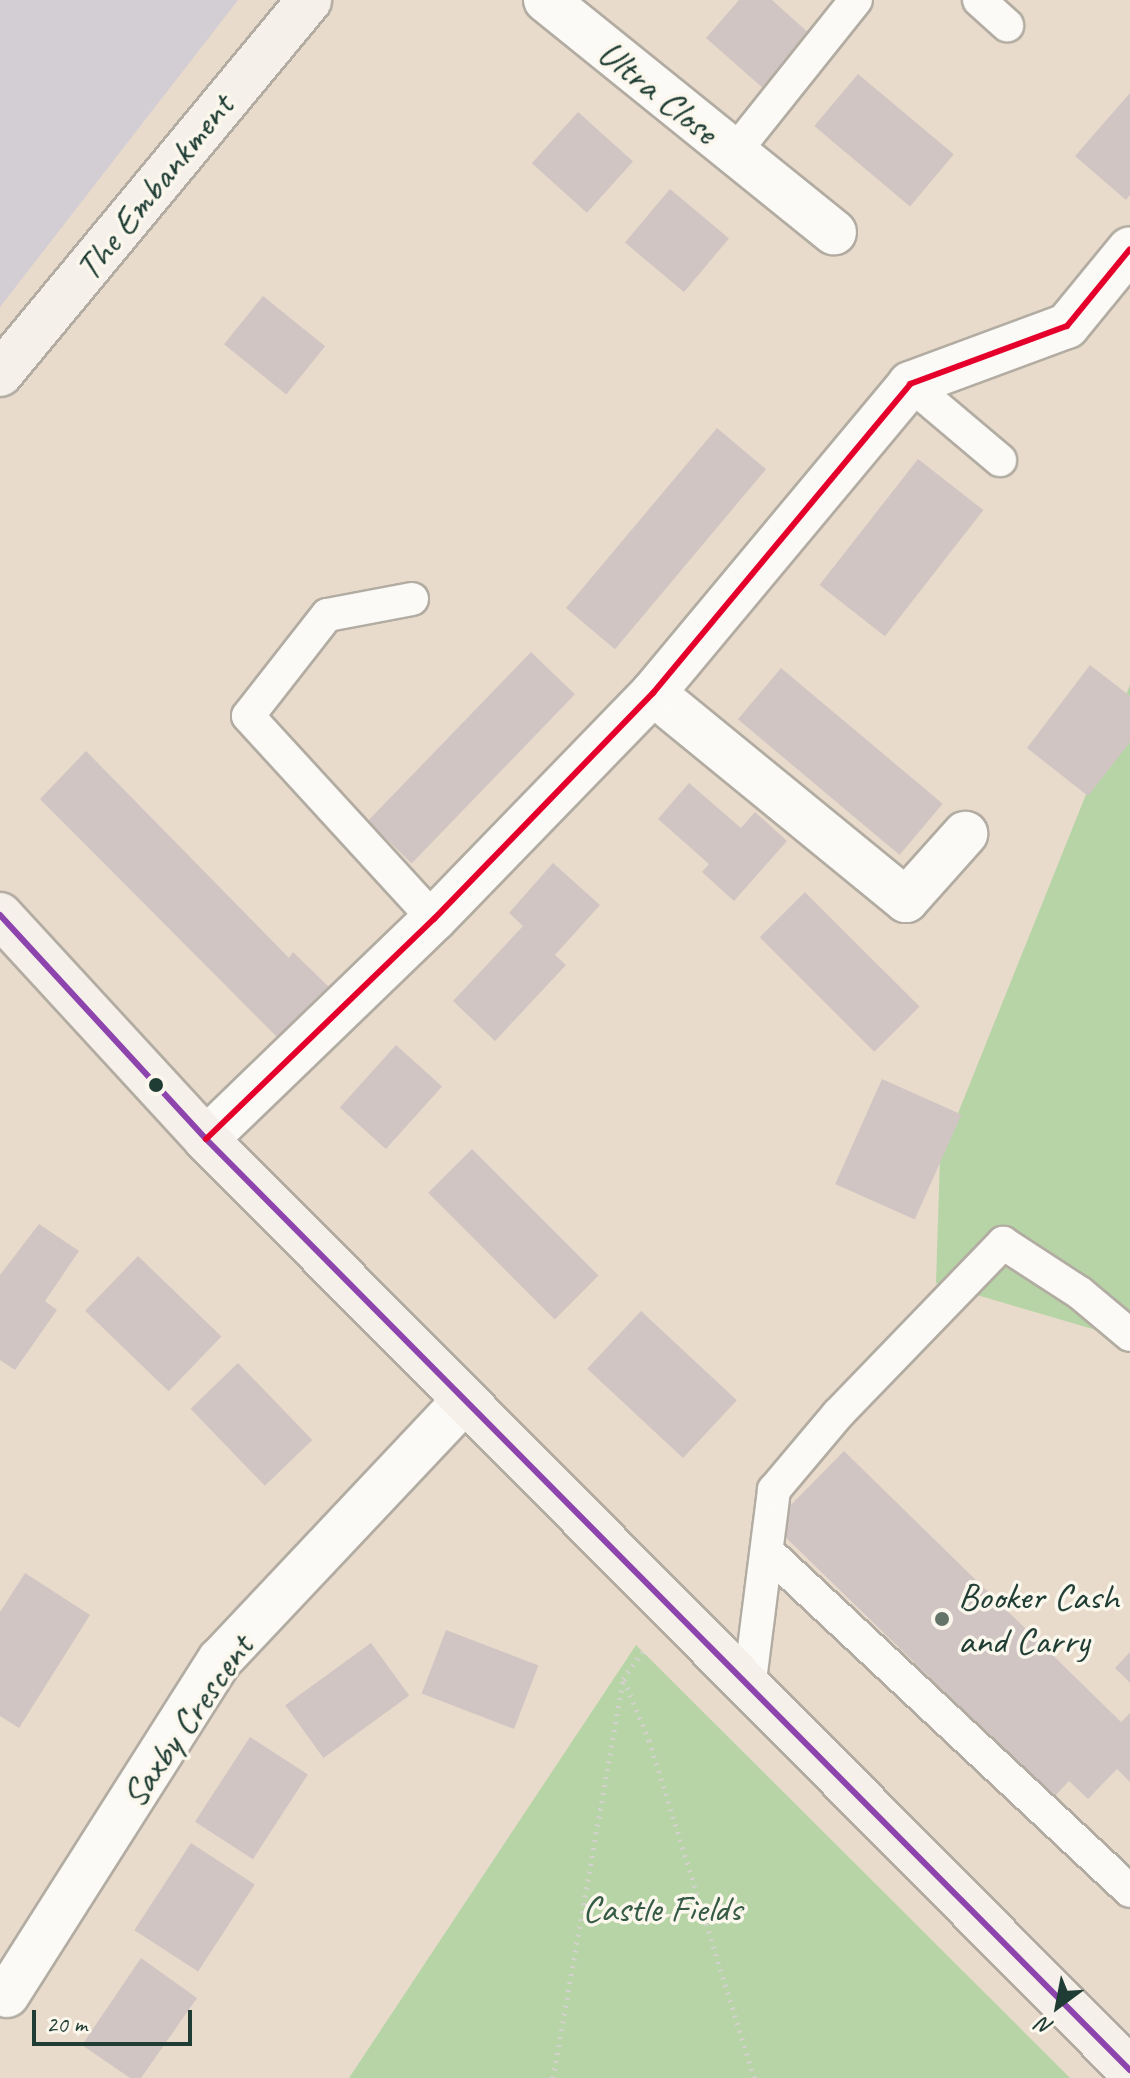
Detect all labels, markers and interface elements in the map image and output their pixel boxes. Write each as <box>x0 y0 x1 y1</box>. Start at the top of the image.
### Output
street label: Ultra Close <box>589 30 727 154</box>
street label: The Embankment <box>65 84 243 290</box>
unlabelled marker <box>148 1077 164 1093</box>
place label: Booker Cash and Carry <box>958 1574 1118 1664</box>
marker: Booker Cash and Carry <box>933 1610 951 1628</box>
street label: Saxby Crescent <box>111 1626 263 1816</box>
park label: Castle Fields <box>582 1886 742 1932</box>
north arrow <box>1018 1966 1098 2046</box>
scale bar <box>36 1994 196 2044</box>
text: 20 m <box>46 2009 87 2039</box>
text: N <box>1032 2011 1058 2042</box>

